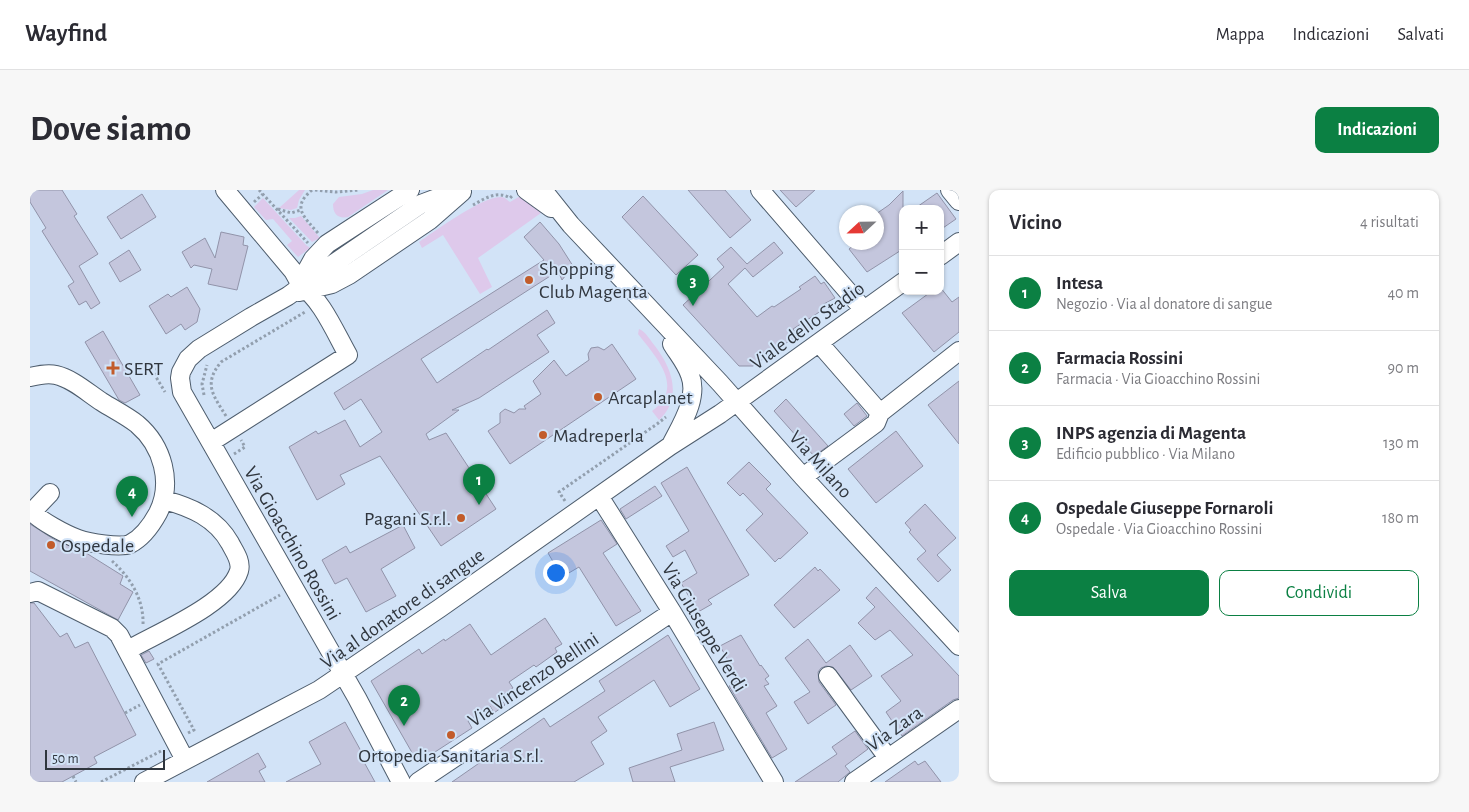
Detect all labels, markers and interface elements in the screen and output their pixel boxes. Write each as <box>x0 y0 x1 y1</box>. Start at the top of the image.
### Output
text: Wayfind <box>25 22 107 46</box>
text: Mappa <box>1216 26 1265 44</box>
text: Indicazioni <box>1293 26 1369 44</box>
text: Salvati <box>1397 26 1444 44</box>
button: Indicazioni <box>1315 107 1439 153</box>
text: Dove siamo <box>30 112 191 147</box>
north arrow <box>839 205 884 250</box>
map controls <box>899 205 944 295</box>
button: + <box>899 205 944 250</box>
text: Vicino <box>1009 212 1062 233</box>
text: 4 risultati <box>1360 214 1419 230</box>
button: − <box>899 250 944 295</box>
place label: Shopping Club Magenta <box>539 259 648 302</box>
pin: 3 <box>677 265 709 306</box>
marker: Shopping Club Magenta <box>523 274 535 286</box>
text: Intesa <box>1056 274 1103 293</box>
street label: Viale dello Stadio <box>747 278 868 374</box>
text: 1 <box>1022 285 1028 301</box>
text: 40 m <box>1387 285 1419 301</box>
text: Negozio · Via al donatore di sangue <box>1056 296 1272 312</box>
text: Farmacia Rossini <box>1056 349 1183 368</box>
place label: SERT <box>124 359 163 379</box>
text: 2 <box>1021 360 1029 376</box>
text: 90 m <box>1388 360 1419 376</box>
marker: SERT <box>106 361 120 375</box>
text: Farmacia · Via Gioacchino Rossini <box>1056 371 1260 387</box>
place label: Arcaplanet <box>608 388 693 408</box>
marker: Arcaplanet <box>592 391 604 403</box>
text: INPS agenzia di Magenta <box>1056 424 1246 443</box>
place label: Madreperla <box>553 426 644 446</box>
street label: Via Milano <box>785 427 856 502</box>
marker: Madreperla <box>537 429 549 441</box>
text: 3 <box>1022 435 1028 451</box>
text: 130 m <box>1383 435 1419 451</box>
text: Edificio pubblico · Via Milano <box>1056 446 1235 462</box>
street label: Via Gioacchino Rossini <box>240 463 344 624</box>
pin: 1 <box>463 464 495 505</box>
pin: 4 <box>116 476 148 517</box>
text: Ospedale Giuseppe Fornaroli <box>1056 499 1273 518</box>
place label: Pagani S.r.l. <box>364 509 451 529</box>
text: 4 <box>1021 510 1029 526</box>
text: 180 m <box>1382 510 1419 526</box>
marker: Pagani S.r.l. <box>455 512 467 524</box>
text: Ospedale · Via Gioacchino Rossini <box>1056 521 1262 537</box>
place label: Ospedale <box>61 536 134 556</box>
marker: Ospedale <box>45 539 57 551</box>
street label: Via al donatore di sangue <box>317 545 488 673</box>
your location <box>543 560 569 586</box>
street label: Via Giuseppe Verdi <box>658 560 750 695</box>
button: Salva <box>1009 570 1209 616</box>
button: Condividi <box>1219 570 1419 616</box>
street label: Via Vincenzo Bellini <box>465 629 603 731</box>
pin: 2 <box>388 685 420 726</box>
street label: Via Zara <box>863 702 926 755</box>
marker: Ortopedia Sanitaria S.r.l. <box>445 729 457 741</box>
place label: Ortopedia Sanitaria S.r.l. <box>358 746 544 766</box>
scale bar <box>45 747 165 770</box>
text: 50 m <box>52 752 79 766</box>

